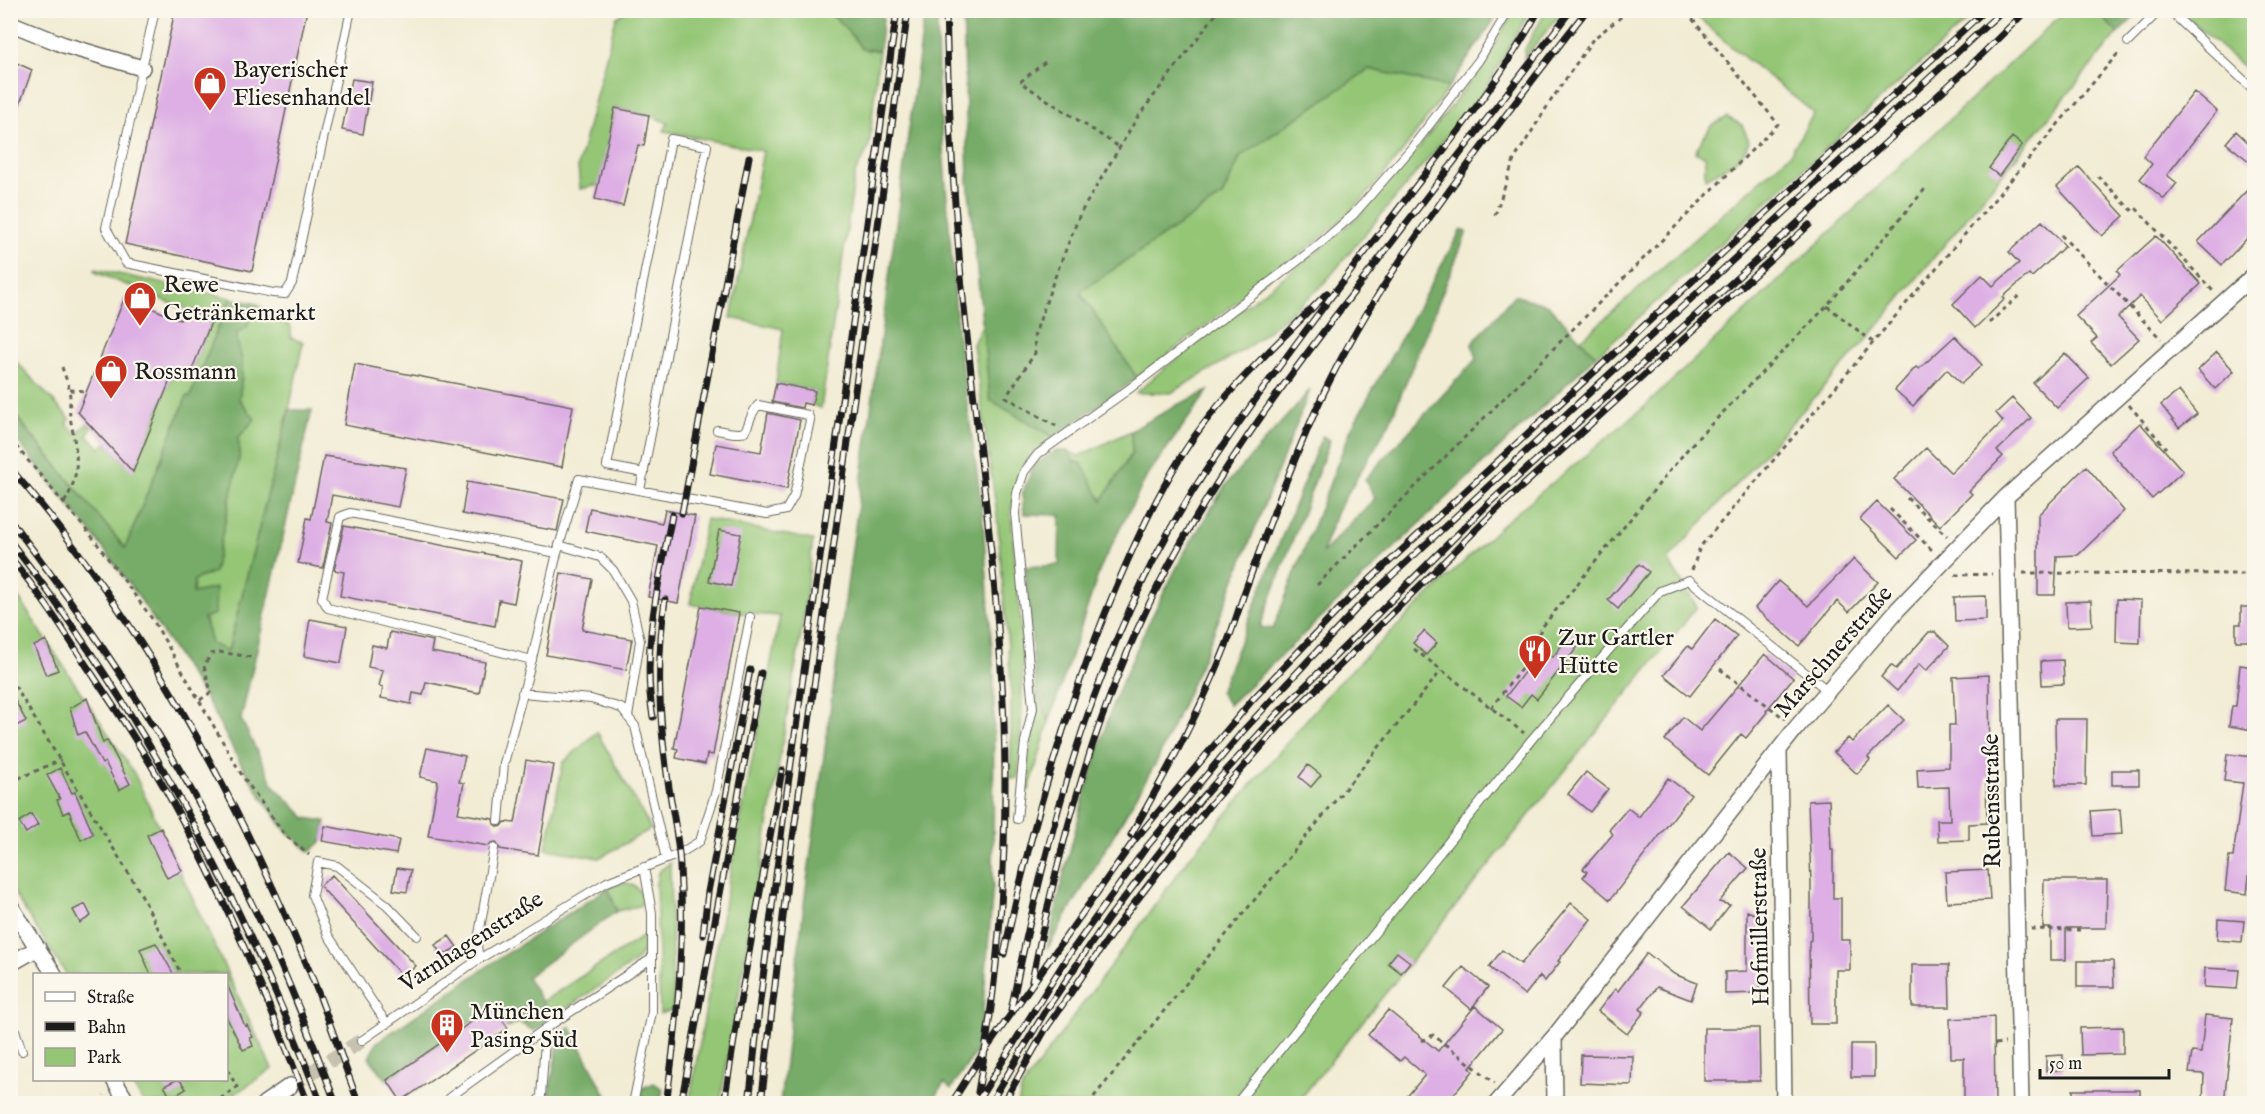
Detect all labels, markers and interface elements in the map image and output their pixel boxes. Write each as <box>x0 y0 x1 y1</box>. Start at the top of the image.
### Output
place label: Bayerischer Fliesenhandel <box>233 55 371 114</box>
shop icon: Bayerischer Fliesenhandel <box>192 65 228 112</box>
place label: Rewe Getränkemarkt <box>163 270 316 329</box>
shop icon: Rewe Getränkemarkt <box>122 280 158 327</box>
shop icon: Rossmann <box>93 353 129 400</box>
place label: Rossmann <box>134 357 237 388</box>
street label: Marschnerstraße <box>1768 579 1900 724</box>
place label: Zur Gartler Hütte <box>1558 623 1674 682</box>
restaurant icon: Zur Gartler Hütte <box>1517 633 1553 680</box>
street label: Rubensstraße <box>1976 733 2009 869</box>
street label: Hofmillerstraße <box>1744 847 1777 1007</box>
street label: Varnhagenstraße <box>393 884 550 1001</box>
legend <box>33 973 228 1081</box>
text: Straße <box>87 987 134 1010</box>
place label: München Pasing Süd <box>470 997 578 1056</box>
building icon: München Pasing Süd <box>429 1007 465 1054</box>
text: Bahn <box>87 1017 126 1040</box>
scale bar <box>2040 1042 2169 1080</box>
text: Park <box>87 1047 122 1070</box>
text: 50 m <box>2049 1053 2082 1076</box>

